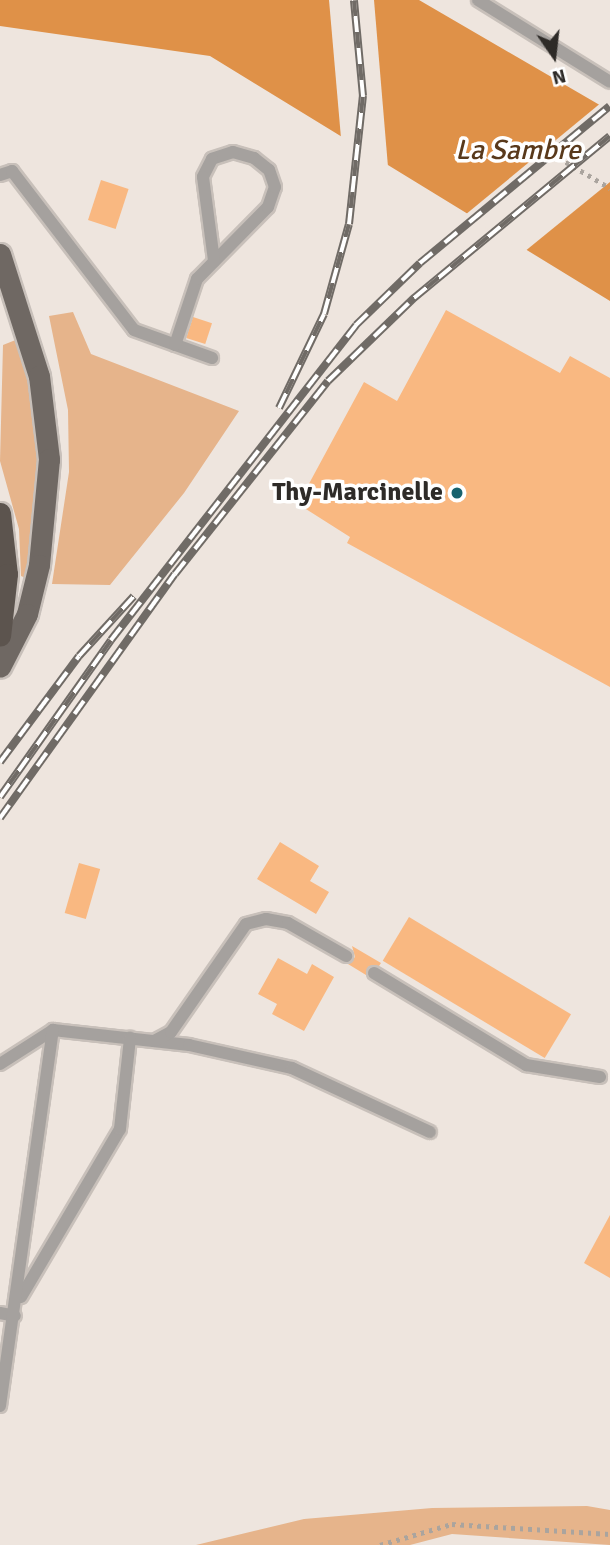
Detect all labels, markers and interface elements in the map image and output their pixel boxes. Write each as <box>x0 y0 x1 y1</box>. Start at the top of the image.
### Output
north arrow <box>519 21 589 91</box>
text: N <box>550 63 568 90</box>
water label: La Sambre <box>455 133 581 167</box>
place label: Thy-Marcinelle <box>272 477 443 509</box>
marker: Thy-Marcinelle <box>449 485 465 501</box>

